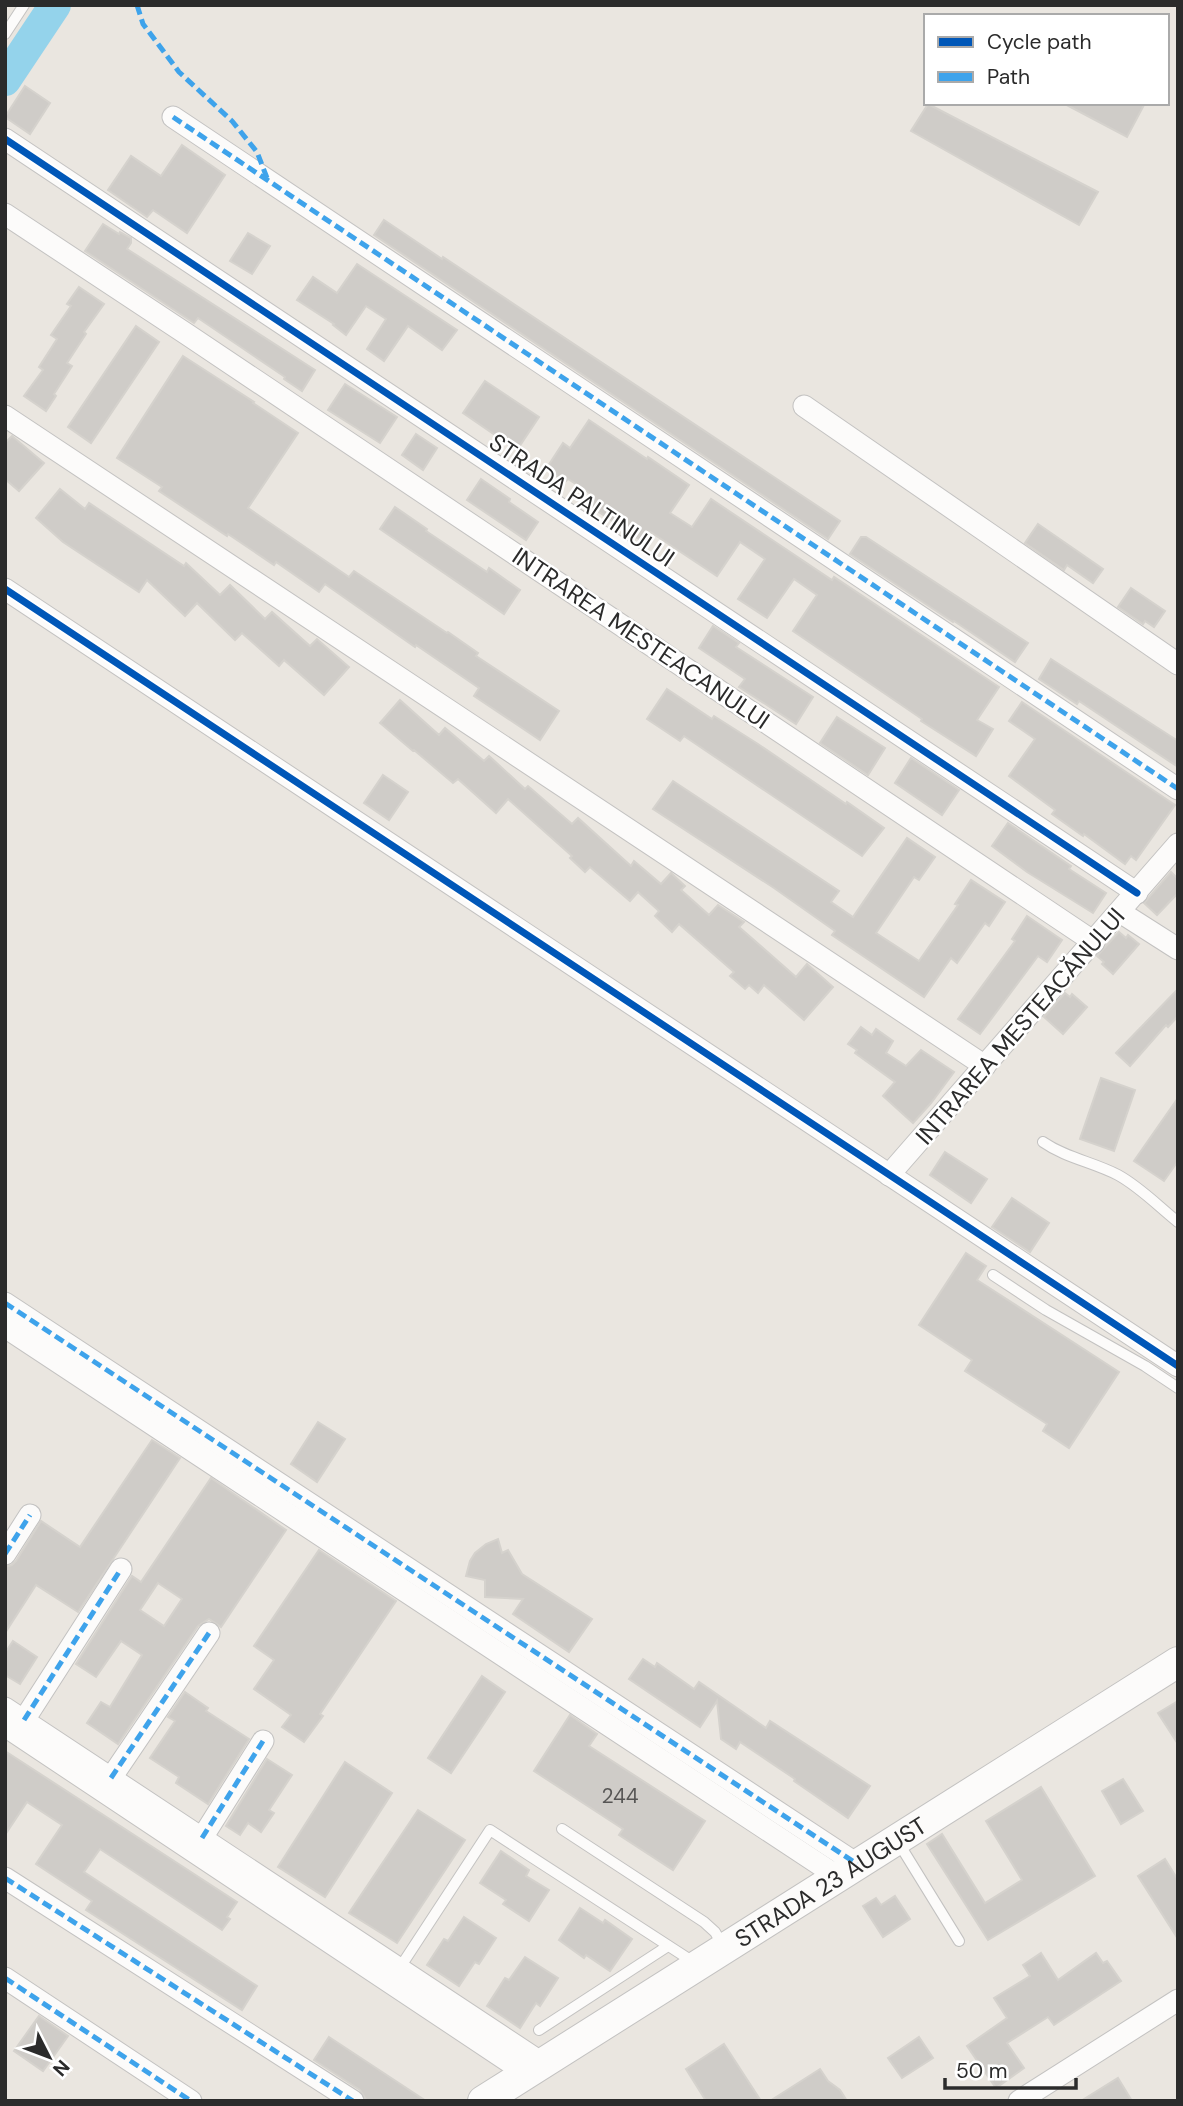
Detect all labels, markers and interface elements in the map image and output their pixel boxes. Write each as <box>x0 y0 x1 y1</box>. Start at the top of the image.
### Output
legend <box>924 14 1169 105</box>
text: Cycle path <box>987 28 1092 56</box>
text: Path <box>987 63 1030 91</box>
street label: STRADA PALTINULUI <box>483 426 681 574</box>
street label: INTRAREA MESTEACANULUI <box>507 540 775 736</box>
street label: INTRAREA MESTEACĂNULUI <box>909 901 1131 1151</box>
house number: 244 <box>601 1782 639 1810</box>
street label: STRADA 23 AUGUST <box>729 1809 932 1954</box>
north arrow <box>14 2022 84 2092</box>
scale bar <box>945 2046 1076 2090</box>
text: N <box>47 2055 75 2082</box>
text: 50 m <box>956 2057 1007 2085</box>

